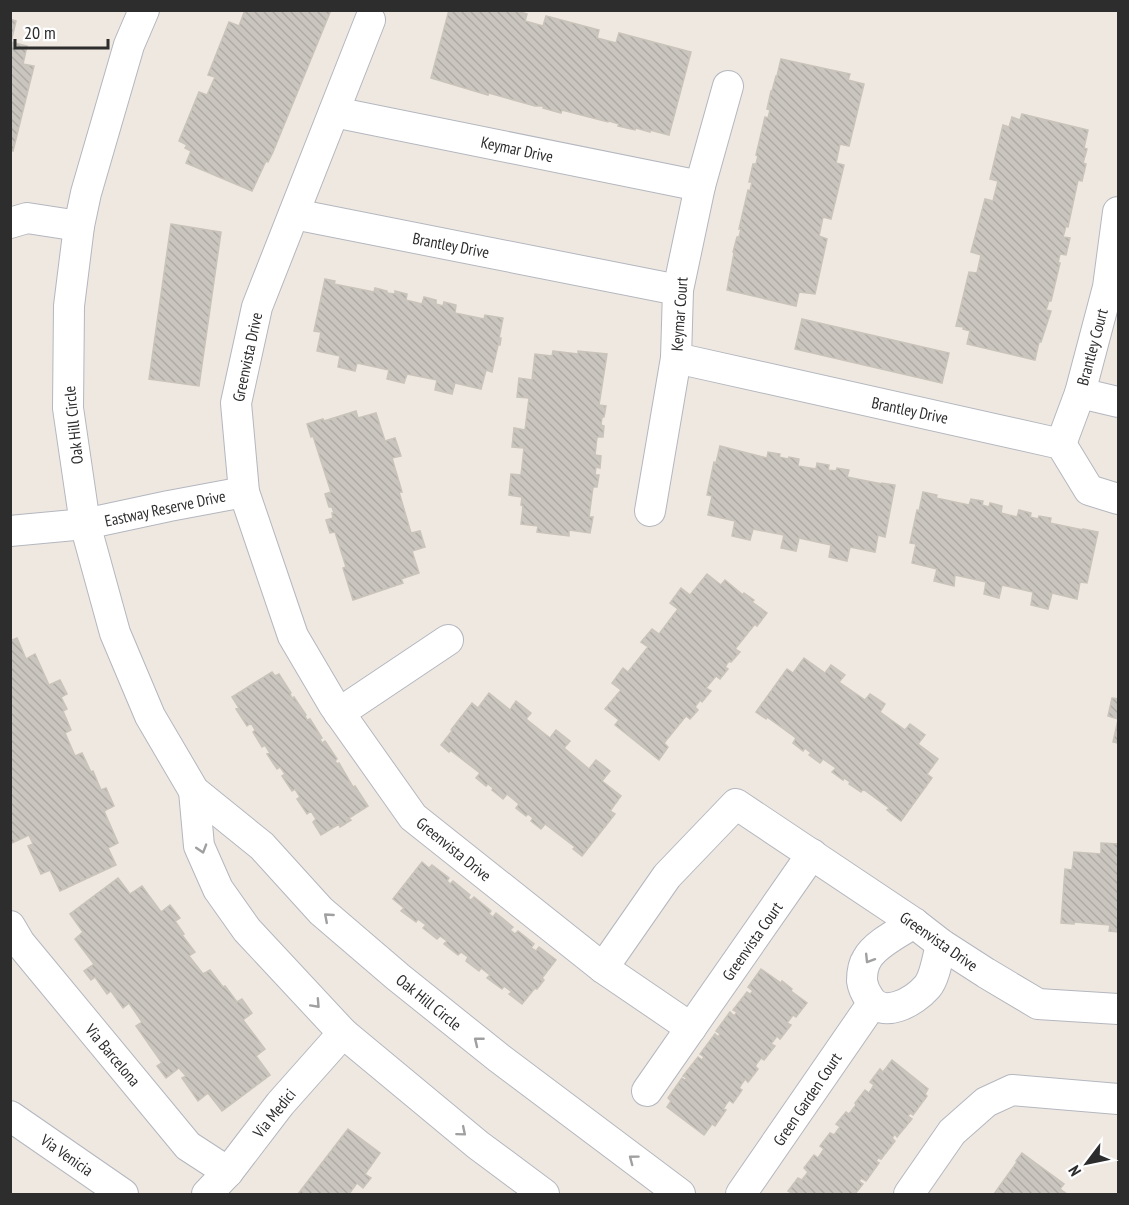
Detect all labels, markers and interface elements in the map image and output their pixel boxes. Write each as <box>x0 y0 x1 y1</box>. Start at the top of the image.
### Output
scale bar <box>15 12 108 50</box>
text: 20 m <box>24 21 56 44</box>
street label: Keymar Drive <box>479 132 555 166</box>
street label: Brantley Drive <box>411 228 491 262</box>
street label: Keymar Court <box>666 276 692 352</box>
street label: Brantley Court <box>1072 306 1112 388</box>
street label: Greenvista Drive <box>228 311 266 403</box>
street label: Oak Hill Circle <box>59 385 87 465</box>
street label: Brantley Drive <box>870 392 950 428</box>
street label: Eastway Reserve Drive <box>103 485 227 531</box>
street label: Greenvista Drive <box>412 813 496 885</box>
one-way arrow <box>195 843 207 853</box>
street label: Greenvista Court <box>718 897 787 984</box>
street label: Greenvista Drive <box>896 907 982 975</box>
one-way arrow <box>324 913 335 924</box>
one-way arrow <box>865 953 877 963</box>
street label: Oak Hill Circle <box>392 970 466 1034</box>
one-way arrow <box>309 997 320 1008</box>
street label: Via Barcelona <box>81 1019 145 1090</box>
one-way arrow <box>474 1038 485 1049</box>
street label: Green Garden Court <box>768 1048 846 1149</box>
street label: Via Medici <box>248 1085 300 1142</box>
one-way arrow <box>455 1125 466 1136</box>
street label: Via Venicia <box>36 1129 97 1180</box>
north arrow <box>1057 1133 1117 1193</box>
one-way arrow <box>629 1156 640 1167</box>
text: N <box>1064 1162 1085 1180</box>

